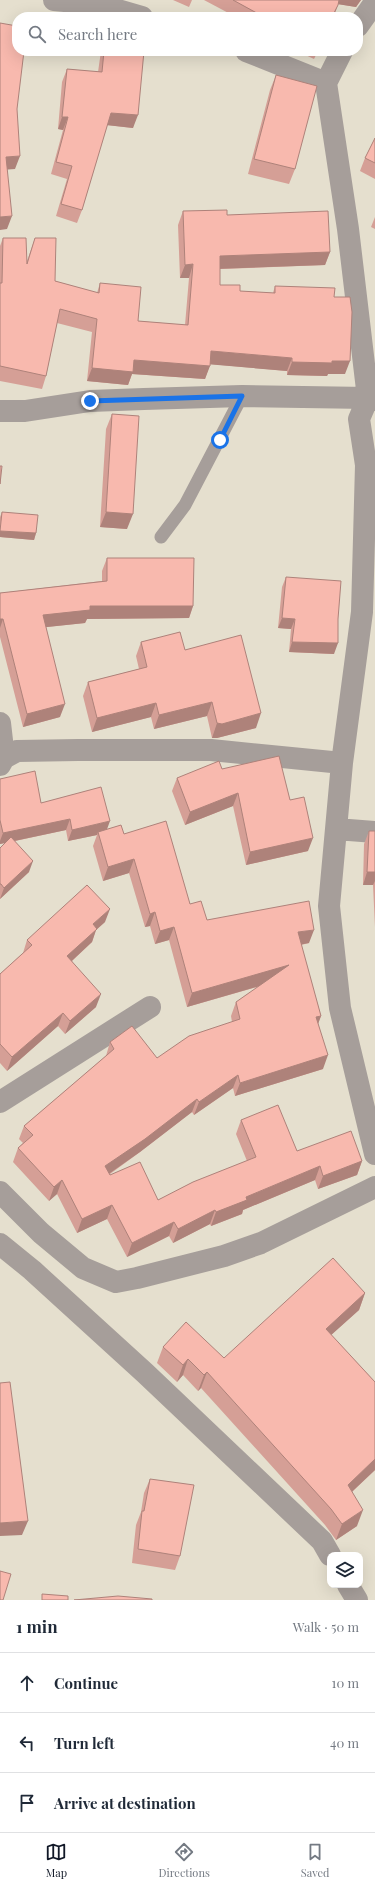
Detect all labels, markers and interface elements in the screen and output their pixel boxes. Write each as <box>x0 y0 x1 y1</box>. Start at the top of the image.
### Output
search box <box>12 12 363 56</box>
icon: search <box>26 23 48 45</box>
text: Search here <box>58 24 137 44</box>
route end <box>81 392 99 410</box>
route start <box>211 431 229 449</box>
map controls <box>327 1552 363 1588</box>
button: layers <box>327 1552 363 1588</box>
text: 1 min <box>16 1615 58 1637</box>
text: Walk · 50 m <box>293 1618 359 1635</box>
icon: ahead <box>16 1672 38 1694</box>
text: Continue <box>54 1673 118 1693</box>
text: 10 m <box>332 1674 359 1691</box>
icon: left <box>16 1732 38 1754</box>
text: Turn left <box>54 1733 115 1753</box>
text: 40 m <box>330 1734 359 1751</box>
icon: arrive <box>16 1792 38 1814</box>
text: Arrive at destination <box>54 1793 196 1813</box>
tab: Map <box>45 1841 67 1880</box>
tab: Directions <box>158 1841 210 1880</box>
tab: Saved <box>301 1841 329 1880</box>

